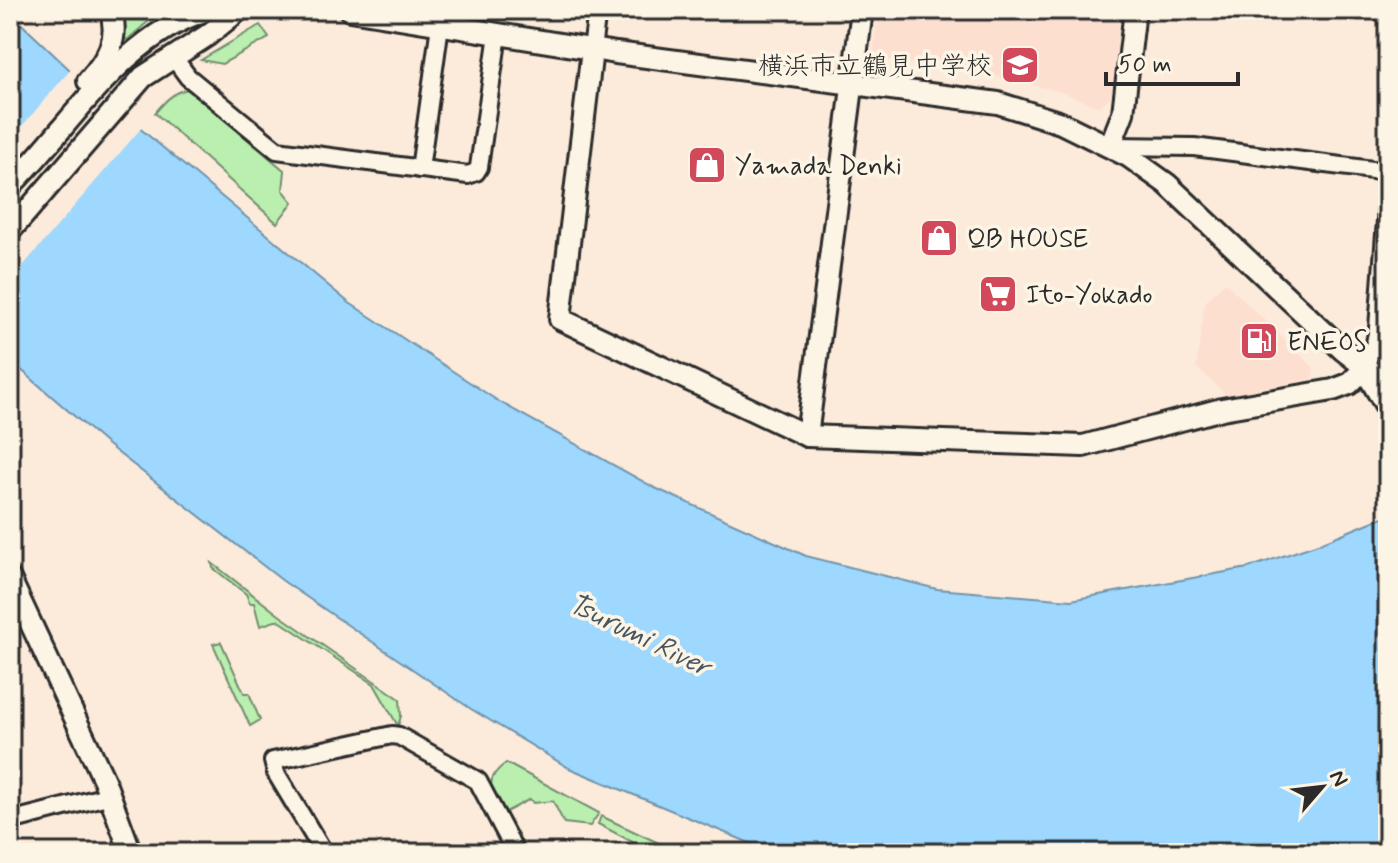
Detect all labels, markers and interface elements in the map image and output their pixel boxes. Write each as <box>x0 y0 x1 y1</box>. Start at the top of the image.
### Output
scale bar <box>1106 36 1238 86</box>
school or university icon: 横浜市立鶴見中学校 <box>999 44 1041 86</box>
place label: 横浜市立鶴見中学校 <box>758 50 992 84</box>
text: 50 m <box>1118 50 1172 81</box>
shop icon: Yamada Denki <box>686 144 728 186</box>
place label: Yamada Denki <box>735 150 902 184</box>
shop icon: QB HOUSE <box>918 217 960 259</box>
place label: QB HOUSE <box>967 223 1088 257</box>
supermarket icon: Ito-Yokado <box>977 273 1019 315</box>
place label: Ito-Yokado <box>1026 279 1153 313</box>
fuel station icon: ENEOS <box>1238 320 1280 362</box>
place label: ENEOS <box>1287 326 1367 360</box>
water label: Tsurumi River <box>562 586 719 688</box>
north arrow <box>1282 747 1362 827</box>
text: N <box>1322 766 1354 792</box>

